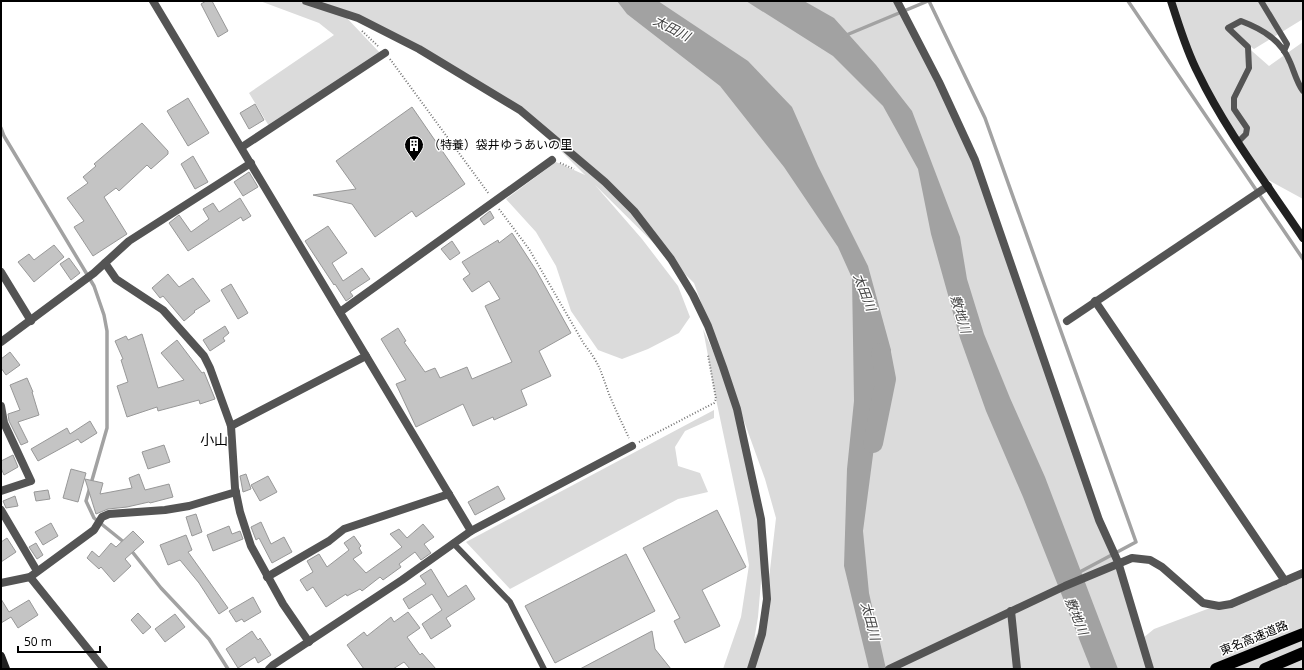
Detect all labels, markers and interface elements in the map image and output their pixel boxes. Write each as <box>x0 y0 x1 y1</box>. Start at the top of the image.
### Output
water label: 太田川 <box>651 11 695 46</box>
building icon: （特養）袋井ゆうあいの里 <box>403 134 425 162</box>
place label: （特養）袋井ゆうあいの里 <box>428 136 572 153</box>
water label: 太田川 <box>850 271 881 315</box>
water label: 敷地川 <box>947 293 976 337</box>
district label: 小山 <box>200 430 228 449</box>
water label: 敷地川 <box>1061 595 1093 639</box>
water label: 太田川 <box>857 600 885 644</box>
street label: 東名高速道路 <box>1217 616 1290 659</box>
scale bar <box>18 628 100 654</box>
text: 50 m <box>24 633 52 650</box>

